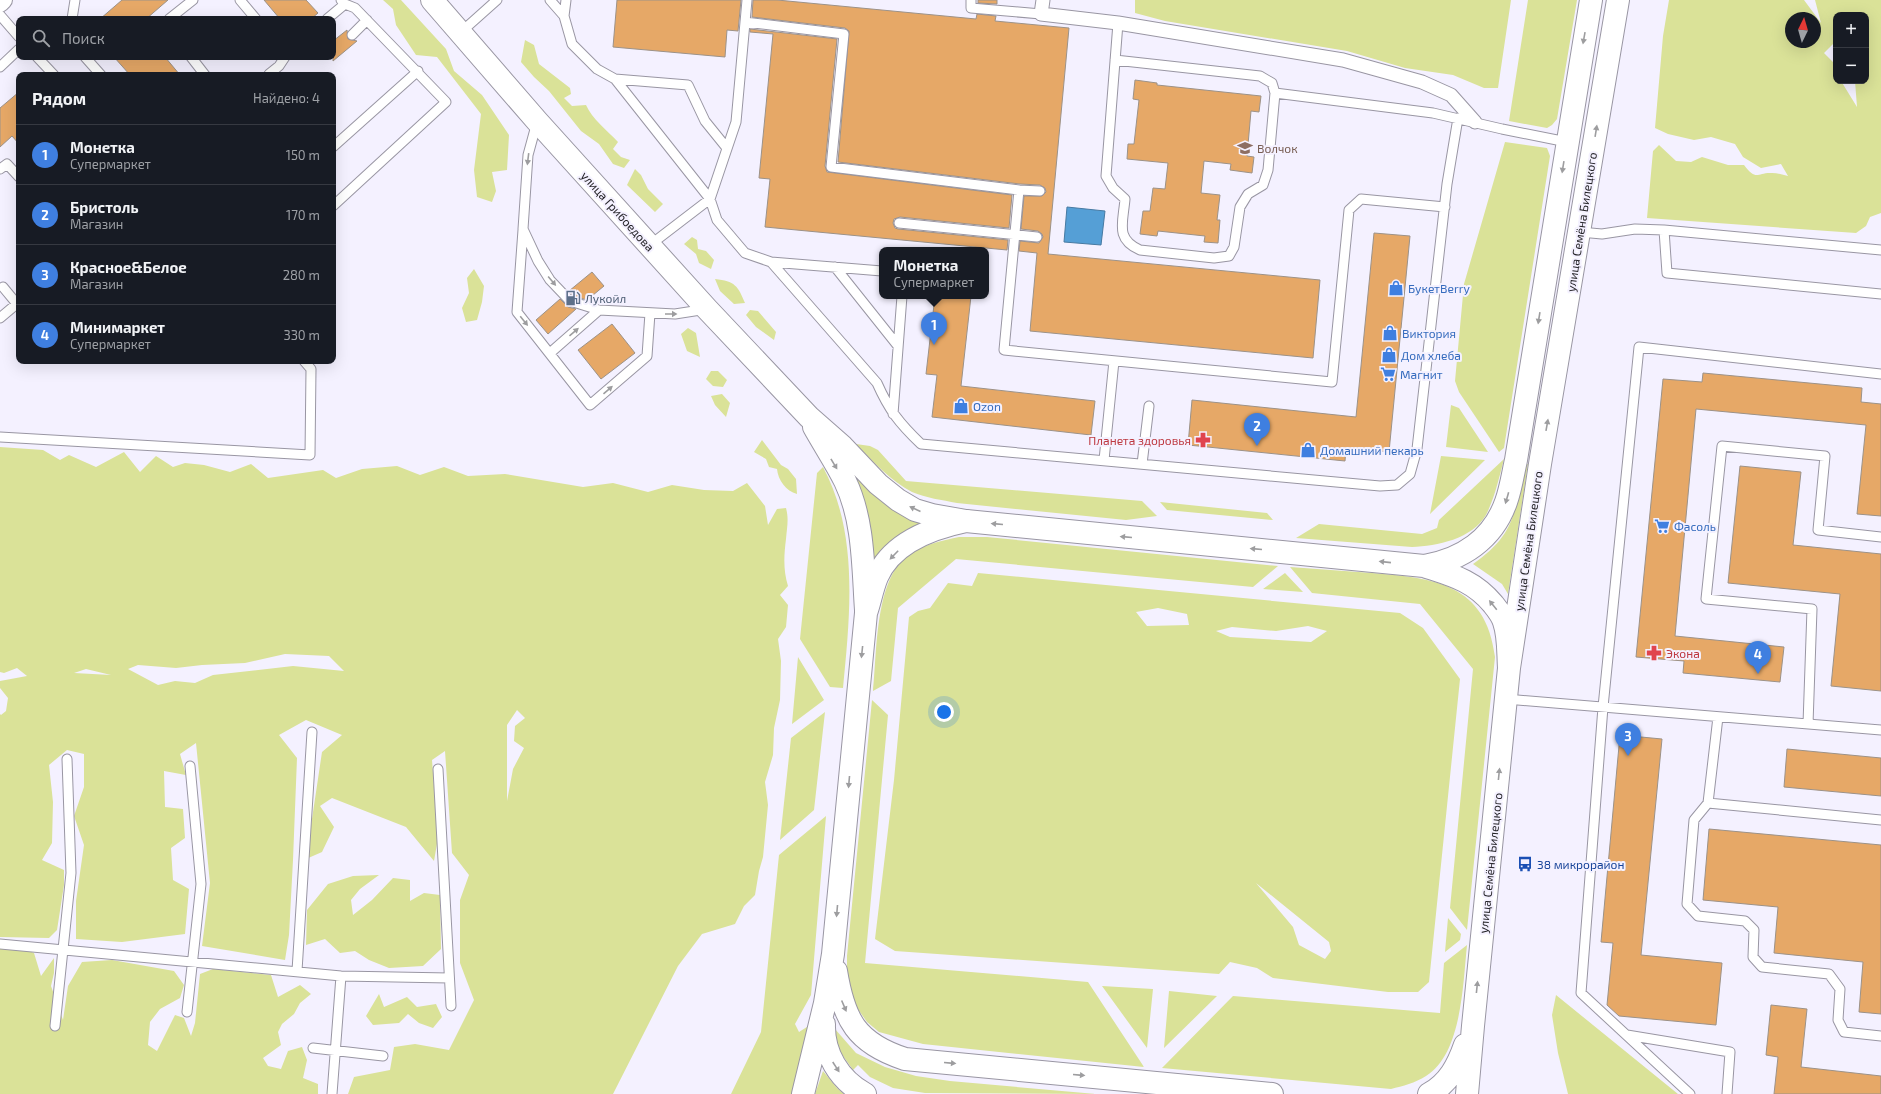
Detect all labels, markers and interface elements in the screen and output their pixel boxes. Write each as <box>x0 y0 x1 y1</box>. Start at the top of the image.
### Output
north arrow <box>1785 12 1821 48</box>
map controls <box>1833 12 1869 84</box>
button: + <box>1833 12 1869 48</box>
search box <box>16 16 336 60</box>
icon: search <box>30 27 52 49</box>
text: Поиск <box>62 29 105 47</box>
one-way arrow <box>1581 32 1587 45</box>
button: − <box>1833 48 1869 84</box>
text: Рядом <box>32 88 86 108</box>
text: Найдено: 4 <box>253 90 320 106</box>
one-way arrow <box>1593 125 1599 138</box>
text: Монетка <box>70 138 135 156</box>
school or university icon: Волчок <box>1236 139 1254 157</box>
place label: Волчок <box>1257 141 1298 155</box>
text: 1 <box>42 147 48 163</box>
text: 150 m <box>286 147 320 163</box>
street label: улица Семёна Билецкого <box>1563 151 1600 293</box>
one-way arrow <box>525 153 532 165</box>
text: Супермаркет <box>70 156 151 172</box>
one-way arrow <box>1560 161 1566 173</box>
street label: улица Грибоедова <box>578 168 657 254</box>
text: Бристоль <box>70 198 139 216</box>
text: 2 <box>41 207 49 223</box>
text: 170 m <box>286 207 320 223</box>
text: Магазин <box>70 216 123 232</box>
popup <box>879 247 989 299</box>
text: Монетка <box>894 256 958 274</box>
text: Красное&Белое <box>70 258 187 276</box>
text: 3 <box>41 267 49 283</box>
text: 280 m <box>283 267 320 283</box>
text: Супермаркет <box>894 274 974 290</box>
text: Магазин <box>70 276 123 292</box>
one-way arrow <box>547 276 556 286</box>
shop icon: БукетBerry <box>1387 279 1405 297</box>
place label: БукетBerry <box>1408 281 1471 296</box>
fuel station icon: Лукойл <box>564 289 582 307</box>
place label: Лукойл <box>585 291 626 306</box>
one-way arrow <box>665 311 678 317</box>
pin: 1 <box>921 312 947 345</box>
one-way arrow <box>1536 312 1542 324</box>
one-way arrow <box>520 316 529 326</box>
text: Минимаркет <box>70 318 165 336</box>
shop icon: Виктория <box>1381 324 1399 342</box>
place label: Виктория <box>1402 326 1456 340</box>
text: 4 <box>41 327 49 343</box>
text: 330 m <box>283 327 320 343</box>
one-way arrow <box>569 327 580 336</box>
text: Супермаркет <box>70 336 151 352</box>
shop icon: Дом хлеба <box>1380 346 1398 364</box>
place label: Дом хлеба <box>1401 348 1461 362</box>
supermarket icon: Магнит <box>1379 365 1397 383</box>
place label: Магнит <box>1400 367 1443 381</box>
one-way arrow <box>602 385 613 394</box>
shop icon: Ozon <box>952 397 970 415</box>
place label: Ozon <box>973 399 1001 413</box>
pin: 2 <box>1244 413 1270 446</box>
one-way arrow <box>1544 419 1550 431</box>
pharmacy icon: Планета здоровья <box>1194 431 1212 449</box>
place label: Планета здоровья <box>1088 433 1191 447</box>
shop icon: Домашний пекарь <box>1299 441 1317 459</box>
place label: Домашний пекарь <box>1320 443 1424 457</box>
one-way arrow <box>831 458 838 470</box>
street label: улица Семёна Билецкого <box>1511 470 1546 612</box>
one-way arrow <box>1503 491 1509 504</box>
one-way arrow <box>909 506 920 512</box>
supermarket icon: Фасоль <box>1653 517 1671 535</box>
place label: Фасоль <box>1674 519 1716 533</box>
one-way arrow <box>991 521 1003 528</box>
one-way arrow <box>1120 533 1132 540</box>
one-way arrow <box>1249 546 1262 552</box>
one-way arrow <box>889 550 899 560</box>
one-way arrow <box>1379 558 1391 565</box>
one-way arrow <box>1489 599 1498 610</box>
pin: 4 <box>1745 641 1771 674</box>
pharmacy icon: Экона <box>1645 644 1663 662</box>
one-way arrow <box>859 646 865 658</box>
place label: Экона <box>1666 646 1700 660</box>
your location <box>934 702 954 722</box>
pin: 3 <box>1615 723 1641 756</box>
one-way arrow <box>1495 768 1502 780</box>
one-way arrow <box>846 776 853 788</box>
street label: улица Семёна Билецкого <box>1476 792 1505 934</box>
bus stop icon: 38 микрорайон <box>1516 855 1534 873</box>
place label: 38 микрорайон <box>1537 857 1624 871</box>
one-way arrow <box>834 905 840 917</box>
one-way arrow <box>1473 981 1480 993</box>
one-way arrow <box>841 1000 847 1012</box>
one-way arrow <box>944 1060 956 1067</box>
one-way arrow <box>832 1062 840 1072</box>
one-way arrow <box>1073 1072 1085 1078</box>

